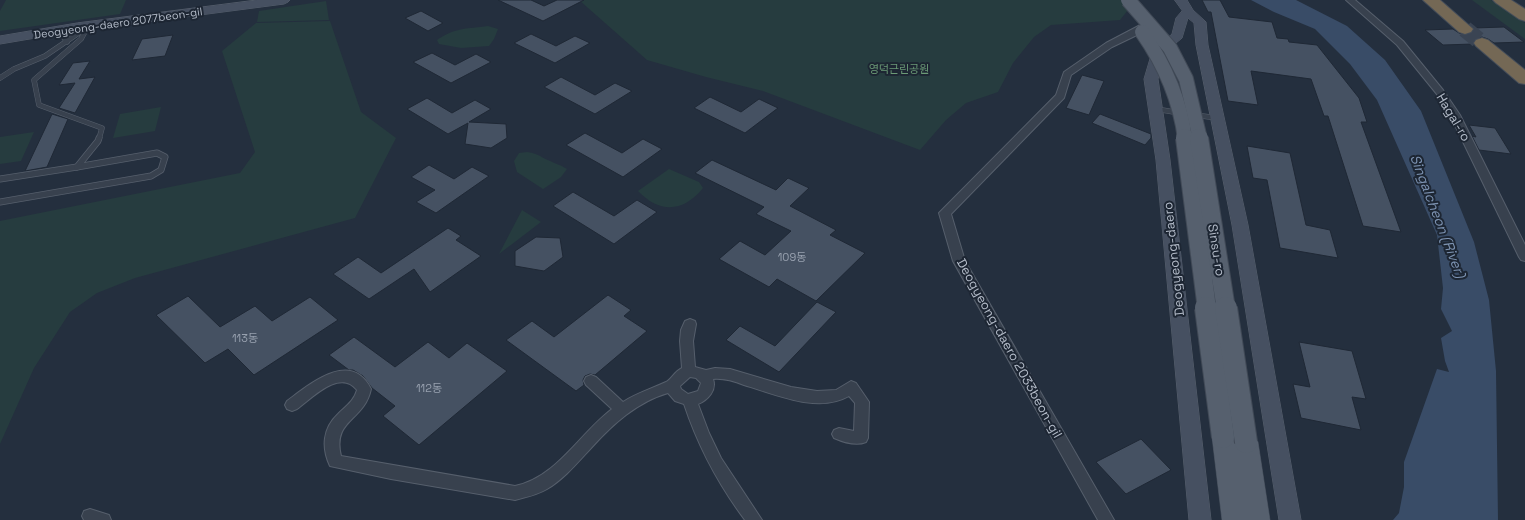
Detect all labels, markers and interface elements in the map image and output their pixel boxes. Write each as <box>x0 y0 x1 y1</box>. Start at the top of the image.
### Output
street label: Deogyeong-daero 2077beon-gil <box>33 4 203 42</box>
park label: 영덕근린공원 <box>869 62 929 76</box>
street label: Hagal-ro <box>1433 90 1475 145</box>
water label: Singalcheon (River) <box>1406 152 1470 282</box>
street label: Deogyeong-daero <box>1159 201 1188 317</box>
street label: Sinsu-ro <box>1204 223 1229 277</box>
house number: 109동 <box>778 250 806 264</box>
street label: Deogyeong-daero 2033beon-gil <box>953 256 1066 441</box>
house number: 113동 <box>232 331 258 345</box>
house number: 112동 <box>416 381 442 395</box>

